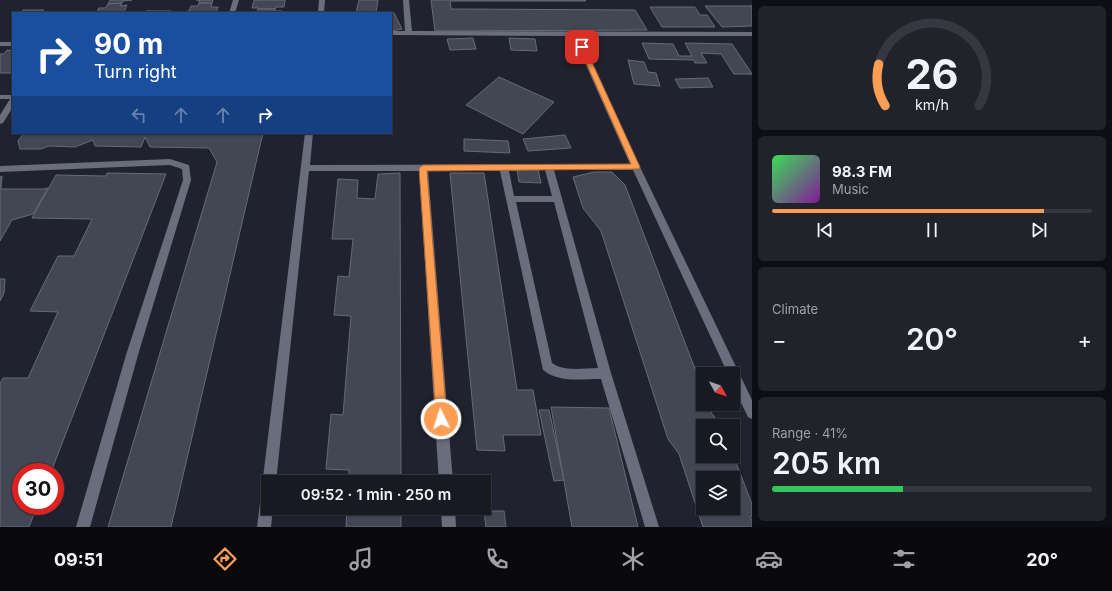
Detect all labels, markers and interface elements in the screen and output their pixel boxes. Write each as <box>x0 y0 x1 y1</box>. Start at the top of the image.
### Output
text: 90 m <box>94 27 163 61</box>
icon: right <box>28 28 80 80</box>
pin <box>565 30 599 64</box>
icon: arrive <box>571 36 593 58</box>
text: 26 <box>905 49 959 99</box>
text: Turn right <box>94 61 177 82</box>
text: km/h <box>915 96 949 113</box>
icon: left <box>128 104 150 126</box>
icon: ahead <box>170 104 192 126</box>
icon: ahead <box>212 104 234 126</box>
icon: right <box>254 104 276 126</box>
text: 98.3 FM <box>832 162 892 181</box>
text: Music <box>832 181 869 197</box>
icon: previous <box>814 219 836 241</box>
icon: pause <box>921 219 943 241</box>
icon: next <box>1028 219 1050 241</box>
text: Climate <box>772 301 818 317</box>
text: 20° <box>906 321 958 357</box>
text: − <box>772 327 787 353</box>
text: + <box>1077 327 1092 353</box>
north arrow <box>696 367 740 411</box>
map controls <box>696 367 740 515</box>
position arrow <box>420 398 462 440</box>
button: search <box>696 419 740 463</box>
text: Range · 41% <box>772 425 848 441</box>
text: 205 km <box>772 445 881 481</box>
speed limit sign: 30 <box>12 463 64 515</box>
button: layers <box>696 471 740 515</box>
text: 09:52 · 1 min · 250 m <box>301 485 451 504</box>
icon: directions <box>211 545 239 573</box>
icon: music <box>347 545 375 573</box>
icon: phone <box>483 545 511 573</box>
icon: climate <box>619 545 647 573</box>
icon: car <box>755 545 783 573</box>
icon: filters <box>890 545 918 573</box>
text: 09:51 <box>54 549 103 570</box>
text: 20° <box>1026 549 1058 570</box>

